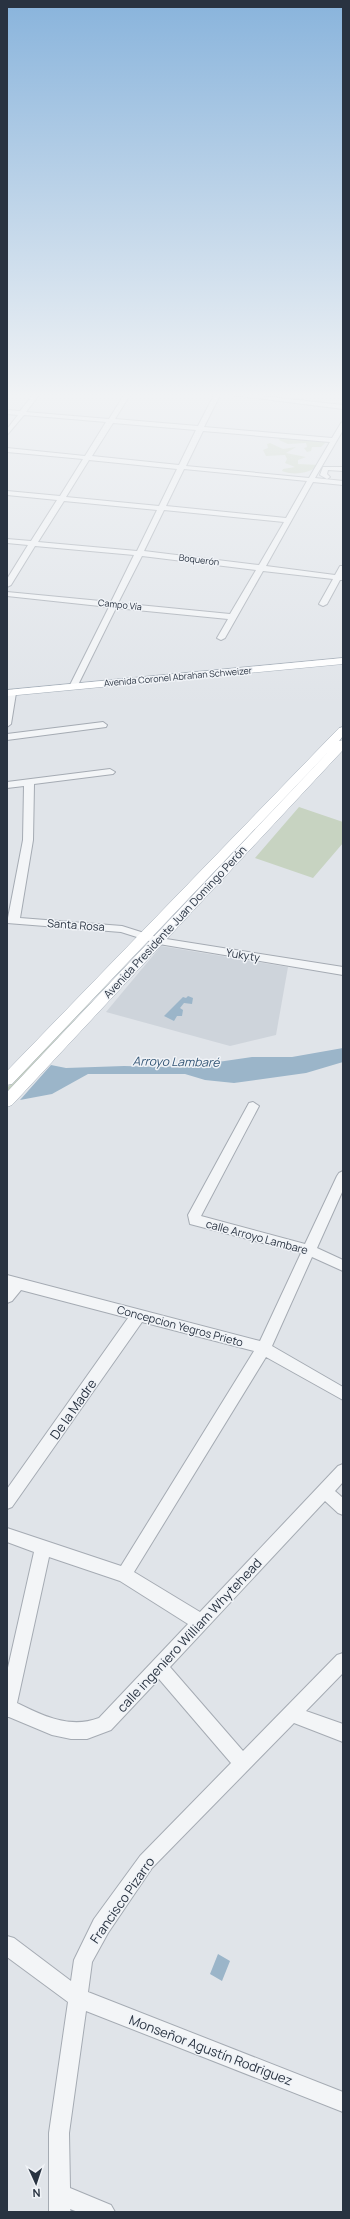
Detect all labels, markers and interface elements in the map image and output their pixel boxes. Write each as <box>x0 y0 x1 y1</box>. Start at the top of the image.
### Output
street label: Boquerón <box>178 551 220 568</box>
street label: Campo Vía <box>98 596 143 613</box>
street label: Avenida Coronel Abrahan Schweizer <box>103 663 253 689</box>
street label: Avenida Presidente Juan Domingo Perón <box>100 842 249 1001</box>
street label: Santa Rosa <box>47 915 105 934</box>
street label: Yukyty <box>225 944 261 965</box>
water label: Arroyo Lambaré <box>133 1052 220 1071</box>
street label: calle Arroyo Lambare <box>204 1216 310 1258</box>
street label: Concepcion Yegros Prieto <box>115 1301 245 1350</box>
street label: De la Madre <box>46 1375 101 1443</box>
street label: calle ingeniero William Whytehead <box>113 1554 265 1716</box>
street label: Francisco Pizarro <box>86 1853 159 1947</box>
street label: Monseñor Agustín Rodriguez <box>127 2010 295 2090</box>
north arrow <box>16 2163 56 2203</box>
text: N <box>32 2186 41 2201</box>

